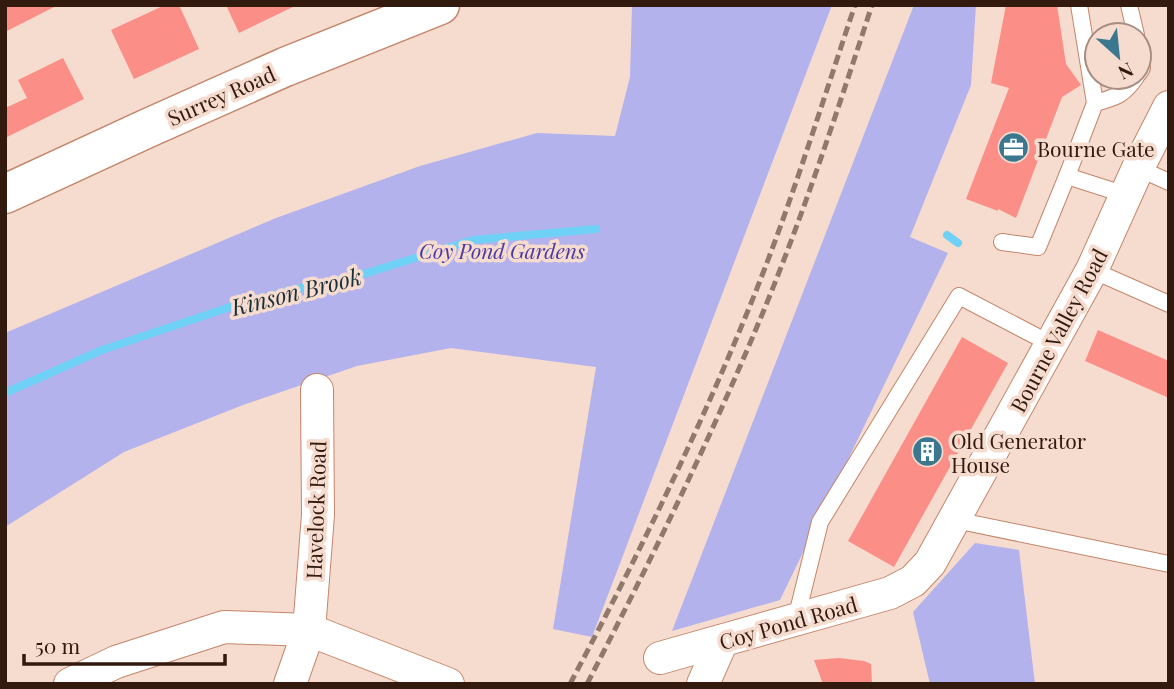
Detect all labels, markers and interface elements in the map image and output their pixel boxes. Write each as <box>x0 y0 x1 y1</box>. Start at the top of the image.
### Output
north arrow <box>1083 21 1153 91</box>
text: N <box>1114 57 1138 87</box>
street label: Surrey Road <box>163 59 279 131</box>
office icon: Bourne Gate <box>997 131 1031 165</box>
place label: Bourne Gate <box>1037 134 1155 162</box>
park label: Coy Pond Gardens <box>419 236 585 264</box>
street label: Bourne Valley Road <box>1003 243 1113 417</box>
water label: Kinson Brook <box>227 260 364 322</box>
place label: Old Generator House <box>951 426 1087 478</box>
building icon: Old Generator House <box>911 435 945 469</box>
street label: Havelock Road <box>299 440 331 580</box>
street label: Coy Pond Road <box>716 589 860 655</box>
scale bar <box>24 622 226 666</box>
text: 50 m <box>35 631 81 659</box>

